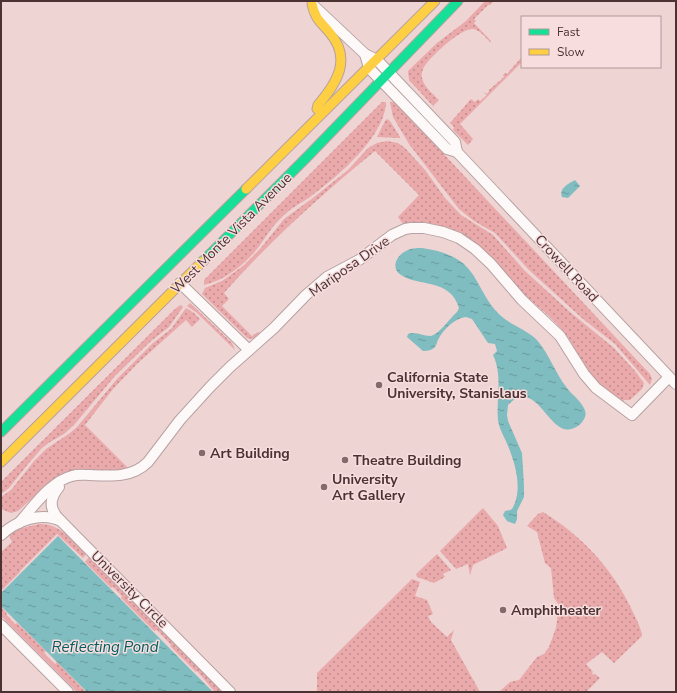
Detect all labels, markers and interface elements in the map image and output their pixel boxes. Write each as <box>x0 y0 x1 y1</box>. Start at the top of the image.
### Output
legend <box>521 16 661 68</box>
text: Fast <box>557 24 580 40</box>
text: Slow <box>557 44 585 60</box>
street label: West Monte Vista Avenue <box>167 169 296 298</box>
street label: Crowell Road <box>530 231 603 306</box>
street label: Mariposa Drive <box>305 232 393 301</box>
place label: California State University, Stanislaus <box>387 368 527 403</box>
marker: California State University, Stanislaus <box>374 380 384 390</box>
place label: Art Building <box>210 444 290 463</box>
marker: Art Building <box>197 448 207 458</box>
place label: Theatre Building <box>353 451 462 470</box>
marker: Theatre Building <box>340 455 350 465</box>
place label: University Art Gallery <box>332 470 406 505</box>
marker: University Art Gallery <box>319 482 329 492</box>
street label: University Circle <box>87 546 173 632</box>
place label: Amphitheater <box>511 601 602 620</box>
marker: Amphitheater <box>498 605 508 615</box>
water label: Reflecting Pond <box>52 637 159 657</box>

